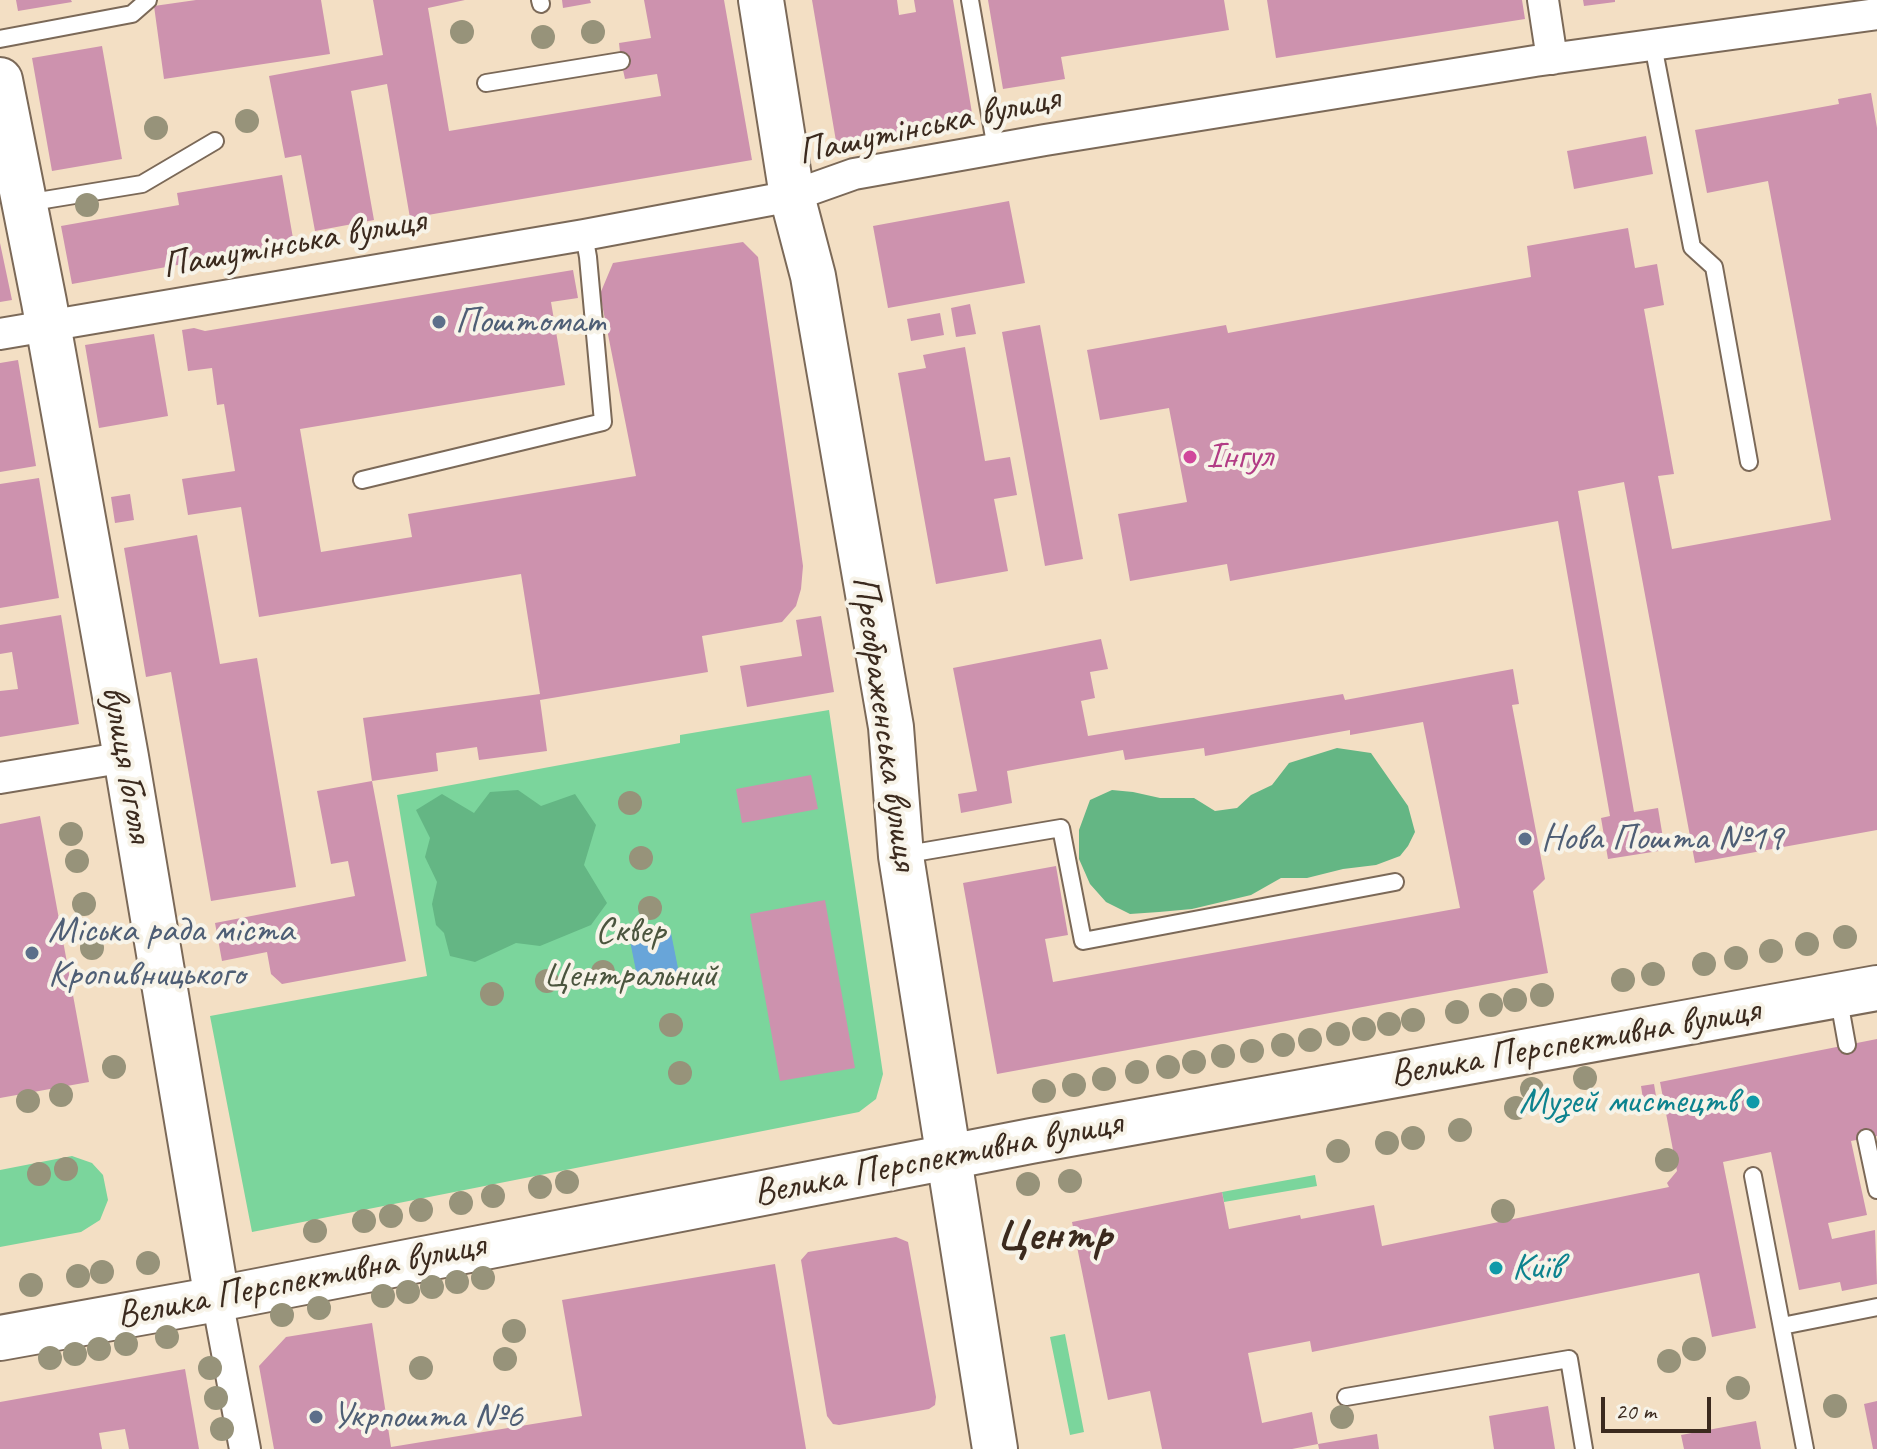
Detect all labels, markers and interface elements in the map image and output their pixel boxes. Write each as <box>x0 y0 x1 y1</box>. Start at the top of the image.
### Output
street label: Пашутінська вулиця <box>794 76 1064 176</box>
street label: Пашутінська вулиця <box>159 198 429 290</box>
place label: Поштомат <box>455 299 604 345</box>
marker: Поштомат <box>430 313 448 331</box>
place label: Інгул <box>1206 434 1272 480</box>
marker: Інгул <box>1181 448 1199 466</box>
street label: Преображенська вулиця <box>841 573 927 873</box>
street label: вулиця Гоголя <box>90 682 162 846</box>
place label: Нова Пошта №19 <box>1541 816 1783 862</box>
marker: Нова Пошта №19 <box>1516 830 1534 848</box>
place label: Міська рада міста Кропивницького <box>48 908 294 998</box>
park label: Сквер Центральний <box>543 909 717 998</box>
marker: Міська рада міста Кропивницького <box>23 944 41 962</box>
street label: Велика Перспективна вулиця <box>1387 988 1763 1098</box>
place label: Музей мистецтв <box>1519 1079 1737 1125</box>
marker: Музей мистецтв <box>1744 1093 1762 1111</box>
street label: Велика Перспективна вулиця <box>750 1101 1126 1217</box>
district label: Центр <box>996 1209 1112 1265</box>
street label: Велика Перспективна вулиця <box>113 1223 489 1339</box>
place label: Київ <box>1512 1245 1561 1291</box>
marker: Київ <box>1487 1259 1505 1277</box>
scale bar <box>1605 1381 1715 1431</box>
place label: Укрпошта №6 <box>332 1394 522 1440</box>
text: 20 m <box>1615 1396 1656 1426</box>
marker: Укрпошта №6 <box>307 1408 325 1426</box>

